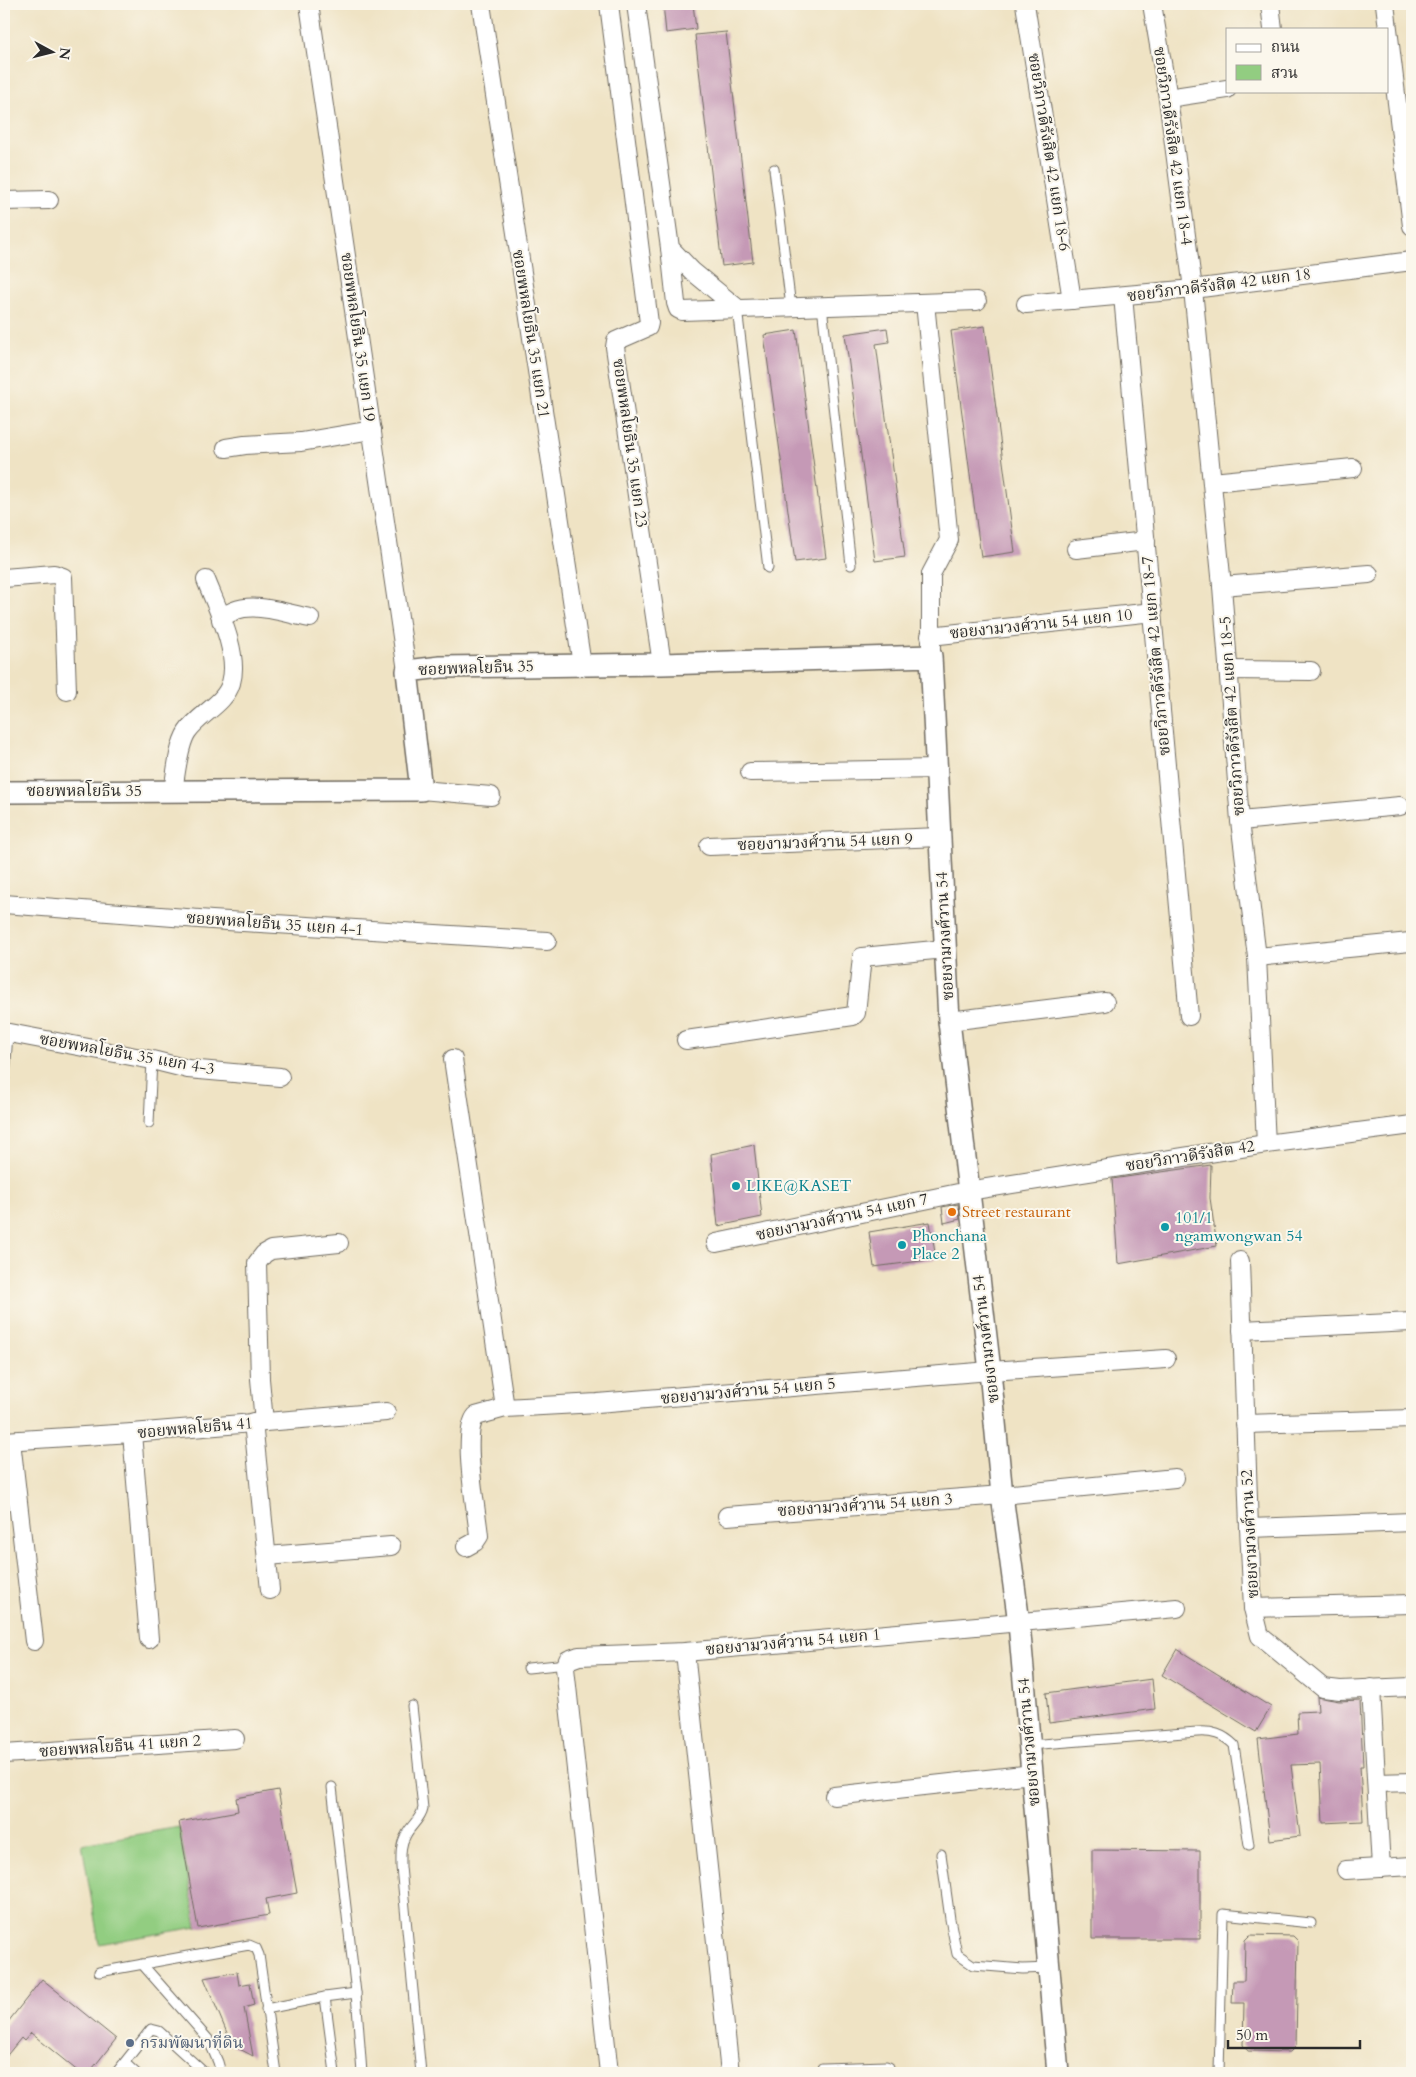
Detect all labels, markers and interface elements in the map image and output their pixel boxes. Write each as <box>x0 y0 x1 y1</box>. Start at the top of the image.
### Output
north arrow <box>28 28 78 78</box>
legend <box>1226 28 1388 92</box>
text: ถนน <box>1271 37 1300 57</box>
street label: ซอยวิภาวดีรังสิต 42 แยก 18-4 <box>1148 45 1198 247</box>
text: N <box>54 46 75 61</box>
street label: ซอยวิภาวดีรังสิต 42 แยก 18-6 <box>1022 51 1076 253</box>
text: สวน <box>1271 63 1298 83</box>
street label: ซอยพหลโยธิน 35 แยก 21 <box>507 248 555 420</box>
street label: ซอยพหลโยธิน 35 แยก 19 <box>335 251 381 423</box>
street label: ซอยวิภาวดีรังสิต 42 แยก 18 <box>1126 263 1312 307</box>
street label: ซอยพหลโยธิน 35 แยก 23 <box>607 357 653 529</box>
street label: ซอยวิภาวดีรังสิต 42 แยก 18-7 <box>1136 555 1176 757</box>
street label: ซอยงามวงศ์วาน 54 แยก 10 <box>948 603 1134 645</box>
street label: ซอยวิภาวดีรังสิต 42 แยก 18-5 <box>1214 615 1250 817</box>
street label: ซอยพหลโยธิน 35 <box>418 655 534 681</box>
street label: ซอยพหลโยธิน 35 <box>26 780 142 802</box>
street label: ซอยงามวงศ์วาน 54 แยก 9 <box>737 828 913 856</box>
street label: ซอยงามวงศ์วาน 54 <box>931 871 959 1001</box>
street label: ซอยพหลโยธิน 35 แยก 4-1 <box>186 907 364 941</box>
street label: ซอยพหลโยธิน 35 แยก 4-3 <box>38 1028 216 1080</box>
street label: ซอยวิภาวดีรังสิต 42 <box>1124 1135 1256 1177</box>
place label: LIKE@KASET <box>746 1175 852 1197</box>
marker: LIKE@KASET <box>730 1180 742 1192</box>
street label: ซอยงามวงศ์วาน 54 แยก 7 <box>754 1188 930 1246</box>
place label: Street restaurant <box>962 1201 1071 1223</box>
marker: Street restaurant <box>946 1206 958 1218</box>
place label: 101/1 ngamwongwan 54 <box>1175 1207 1303 1247</box>
marker: 101/1 ngamwongwan 54 <box>1159 1221 1171 1233</box>
place label: Phonchana Place 2 <box>912 1225 987 1265</box>
marker: Phonchana Place 2 <box>896 1239 908 1251</box>
street label: ซอยงามวงศ์วาน 54 <box>967 1274 1005 1404</box>
street label: ซอยงามวงศ์วาน 54 แยก 5 <box>660 1372 836 1410</box>
street label: ซอยพหลโยธิน 41 <box>136 1412 254 1444</box>
street label: ซอยงามวงศ์วาน 52 <box>1236 1469 1264 1599</box>
street label: ซอยงามวงศ์วาน 54 แยก 3 <box>777 1488 953 1522</box>
street label: ซอยงามวงศ์วาน 54 แยก 1 <box>705 1623 881 1661</box>
street label: ซอยงามวงศ์วาน 54 <box>1012 1677 1046 1807</box>
street label: ซอยพหลโยธิน 41 แยก 2 <box>38 1729 202 1763</box>
scale bar <box>1228 2017 1361 2049</box>
text: 50 m <box>1236 2025 1268 2045</box>
place label: กรมพัฒนาที่ดิน <box>140 2031 243 2054</box>
marker: กรมพัฒนาที่ดิน <box>124 2037 136 2049</box>

